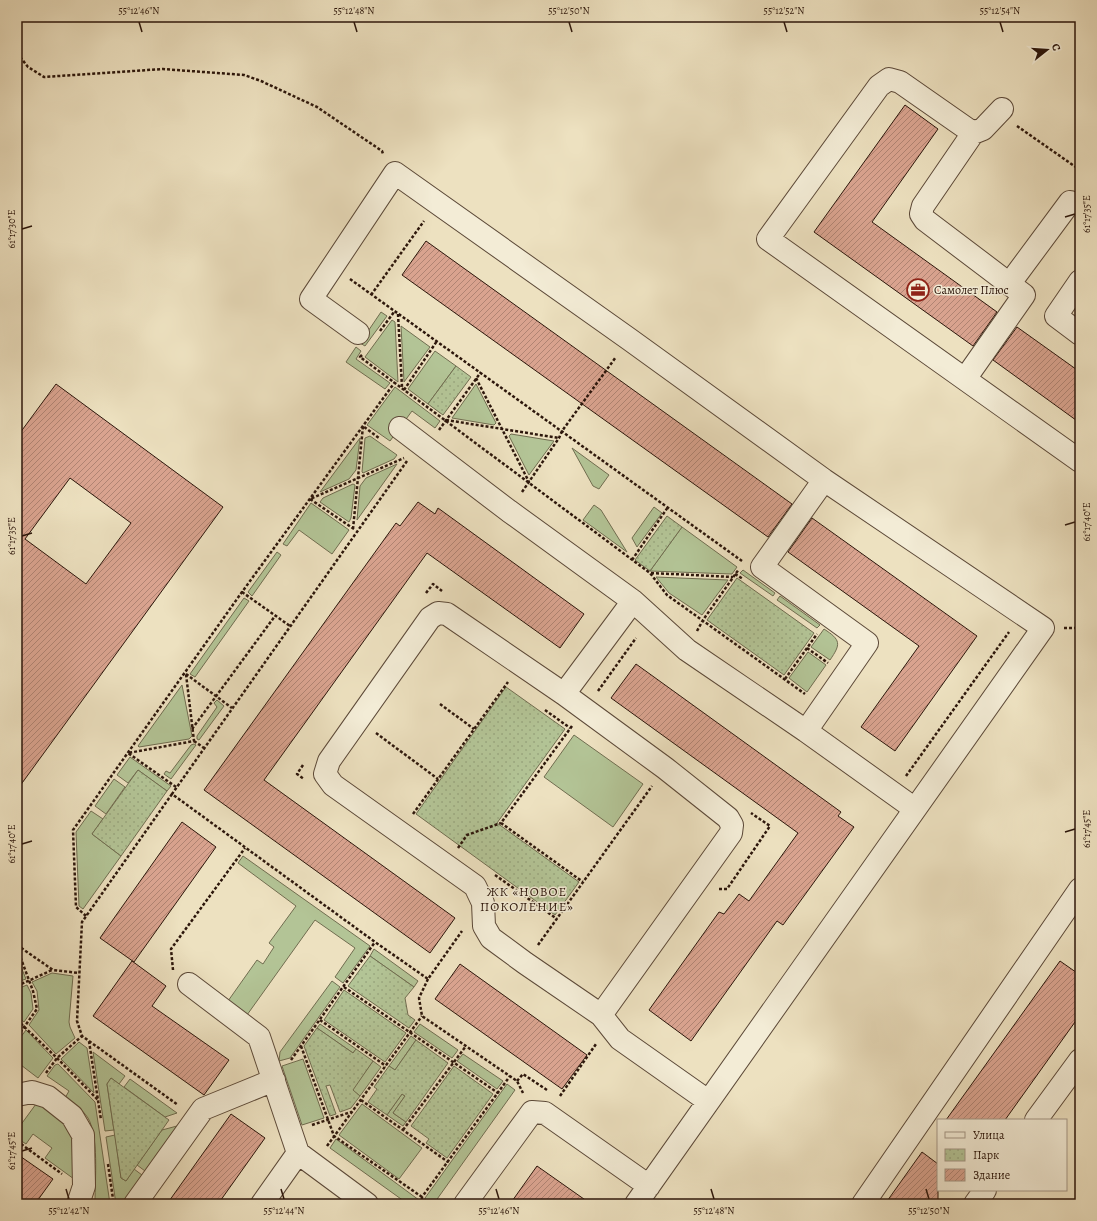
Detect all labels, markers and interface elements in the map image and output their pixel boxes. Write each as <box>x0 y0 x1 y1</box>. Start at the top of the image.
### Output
text: 55°12'46"N <box>119 4 159 17</box>
text: 55°12'48"N <box>333 4 375 17</box>
text: 55°12'50"N <box>548 4 590 17</box>
text: 55°12'52"N <box>764 4 804 17</box>
text: 55°12'54"N <box>980 4 1020 17</box>
north arrow <box>1027 30 1067 70</box>
text: С <box>1048 42 1064 53</box>
text: 61°17'35"E <box>1080 195 1093 233</box>
text: 61°17'30"E <box>5 210 18 248</box>
office icon: Самолет Плюс <box>905 277 931 303</box>
place label: Самолет Плюс <box>934 282 1009 298</box>
text: 61°17'40"E <box>1080 502 1093 542</box>
text: 61°17'35"E <box>5 517 18 555</box>
text: 61°17'45"E <box>1080 810 1093 848</box>
text: 61°17'40"E <box>5 824 18 864</box>
district label: ЖК «НОВОЕ ПОКОЛЕНИЕ» <box>480 883 574 915</box>
legend <box>937 1119 1067 1191</box>
text: Улица <box>973 1127 1005 1143</box>
text: 61°17'45"E <box>5 1132 18 1170</box>
text: Парк <box>973 1147 999 1163</box>
text: Здание <box>973 1167 1010 1183</box>
text: 55°12'42"N <box>49 1204 90 1217</box>
text: 55°12'44"N <box>264 1204 304 1217</box>
text: 55°12'46"N <box>479 1204 519 1217</box>
text: 55°12'48"N <box>693 1204 735 1217</box>
text: 55°12'50"N <box>908 1204 950 1217</box>

